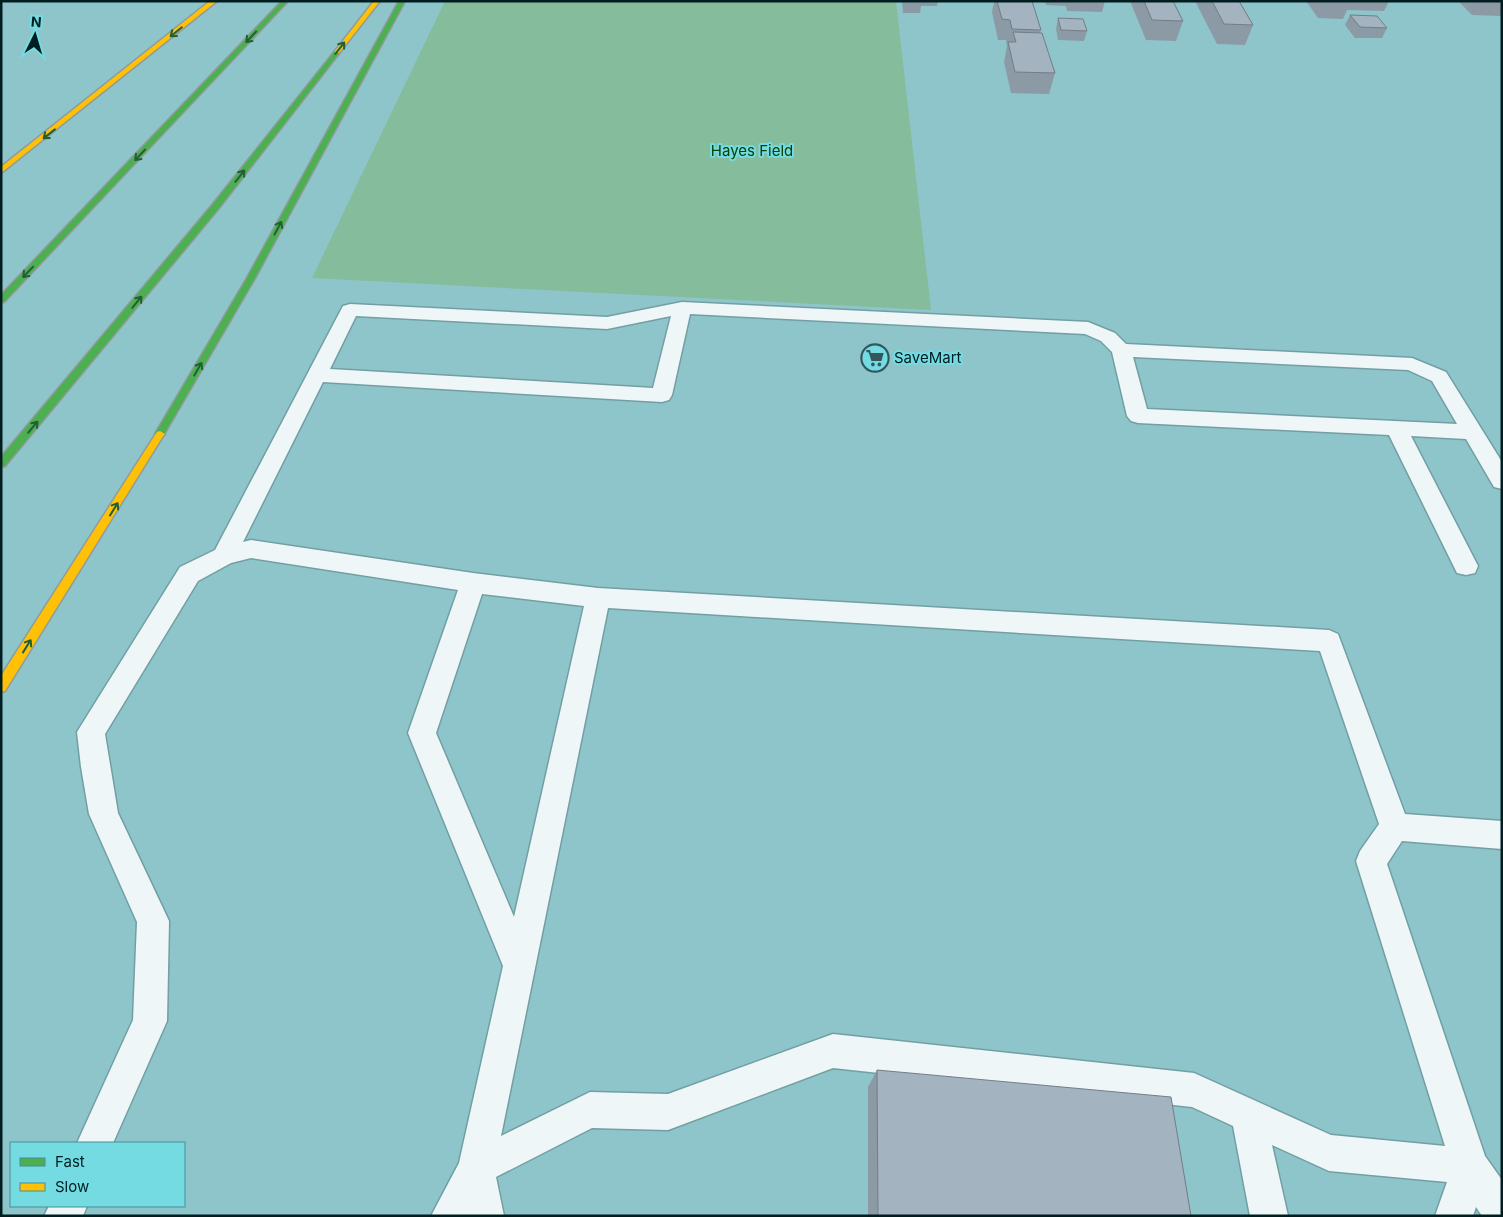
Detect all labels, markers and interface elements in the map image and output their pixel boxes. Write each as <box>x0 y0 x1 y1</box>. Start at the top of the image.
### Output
north arrow <box>10 10 60 60</box>
text: N <box>30 13 42 30</box>
one-way arrow <box>170 26 183 37</box>
one-way arrow <box>245 30 257 43</box>
one-way arrow <box>335 42 346 55</box>
one-way arrow <box>43 128 56 139</box>
park label: Hayes Field <box>711 141 793 160</box>
one-way arrow <box>134 149 146 162</box>
one-way arrow <box>234 170 245 183</box>
one-way arrow <box>274 221 283 236</box>
one-way arrow <box>22 266 34 279</box>
one-way arrow <box>132 296 143 309</box>
supermarket icon: SaveMart <box>860 343 890 373</box>
place label: SaveMart <box>894 348 962 367</box>
one-way arrow <box>193 362 203 377</box>
one-way arrow <box>27 420 39 433</box>
one-way arrow <box>110 502 120 516</box>
one-way arrow <box>22 639 33 653</box>
legend <box>10 1142 185 1207</box>
text: Fast <box>55 1152 85 1171</box>
text: Slow <box>55 1177 89 1196</box>

